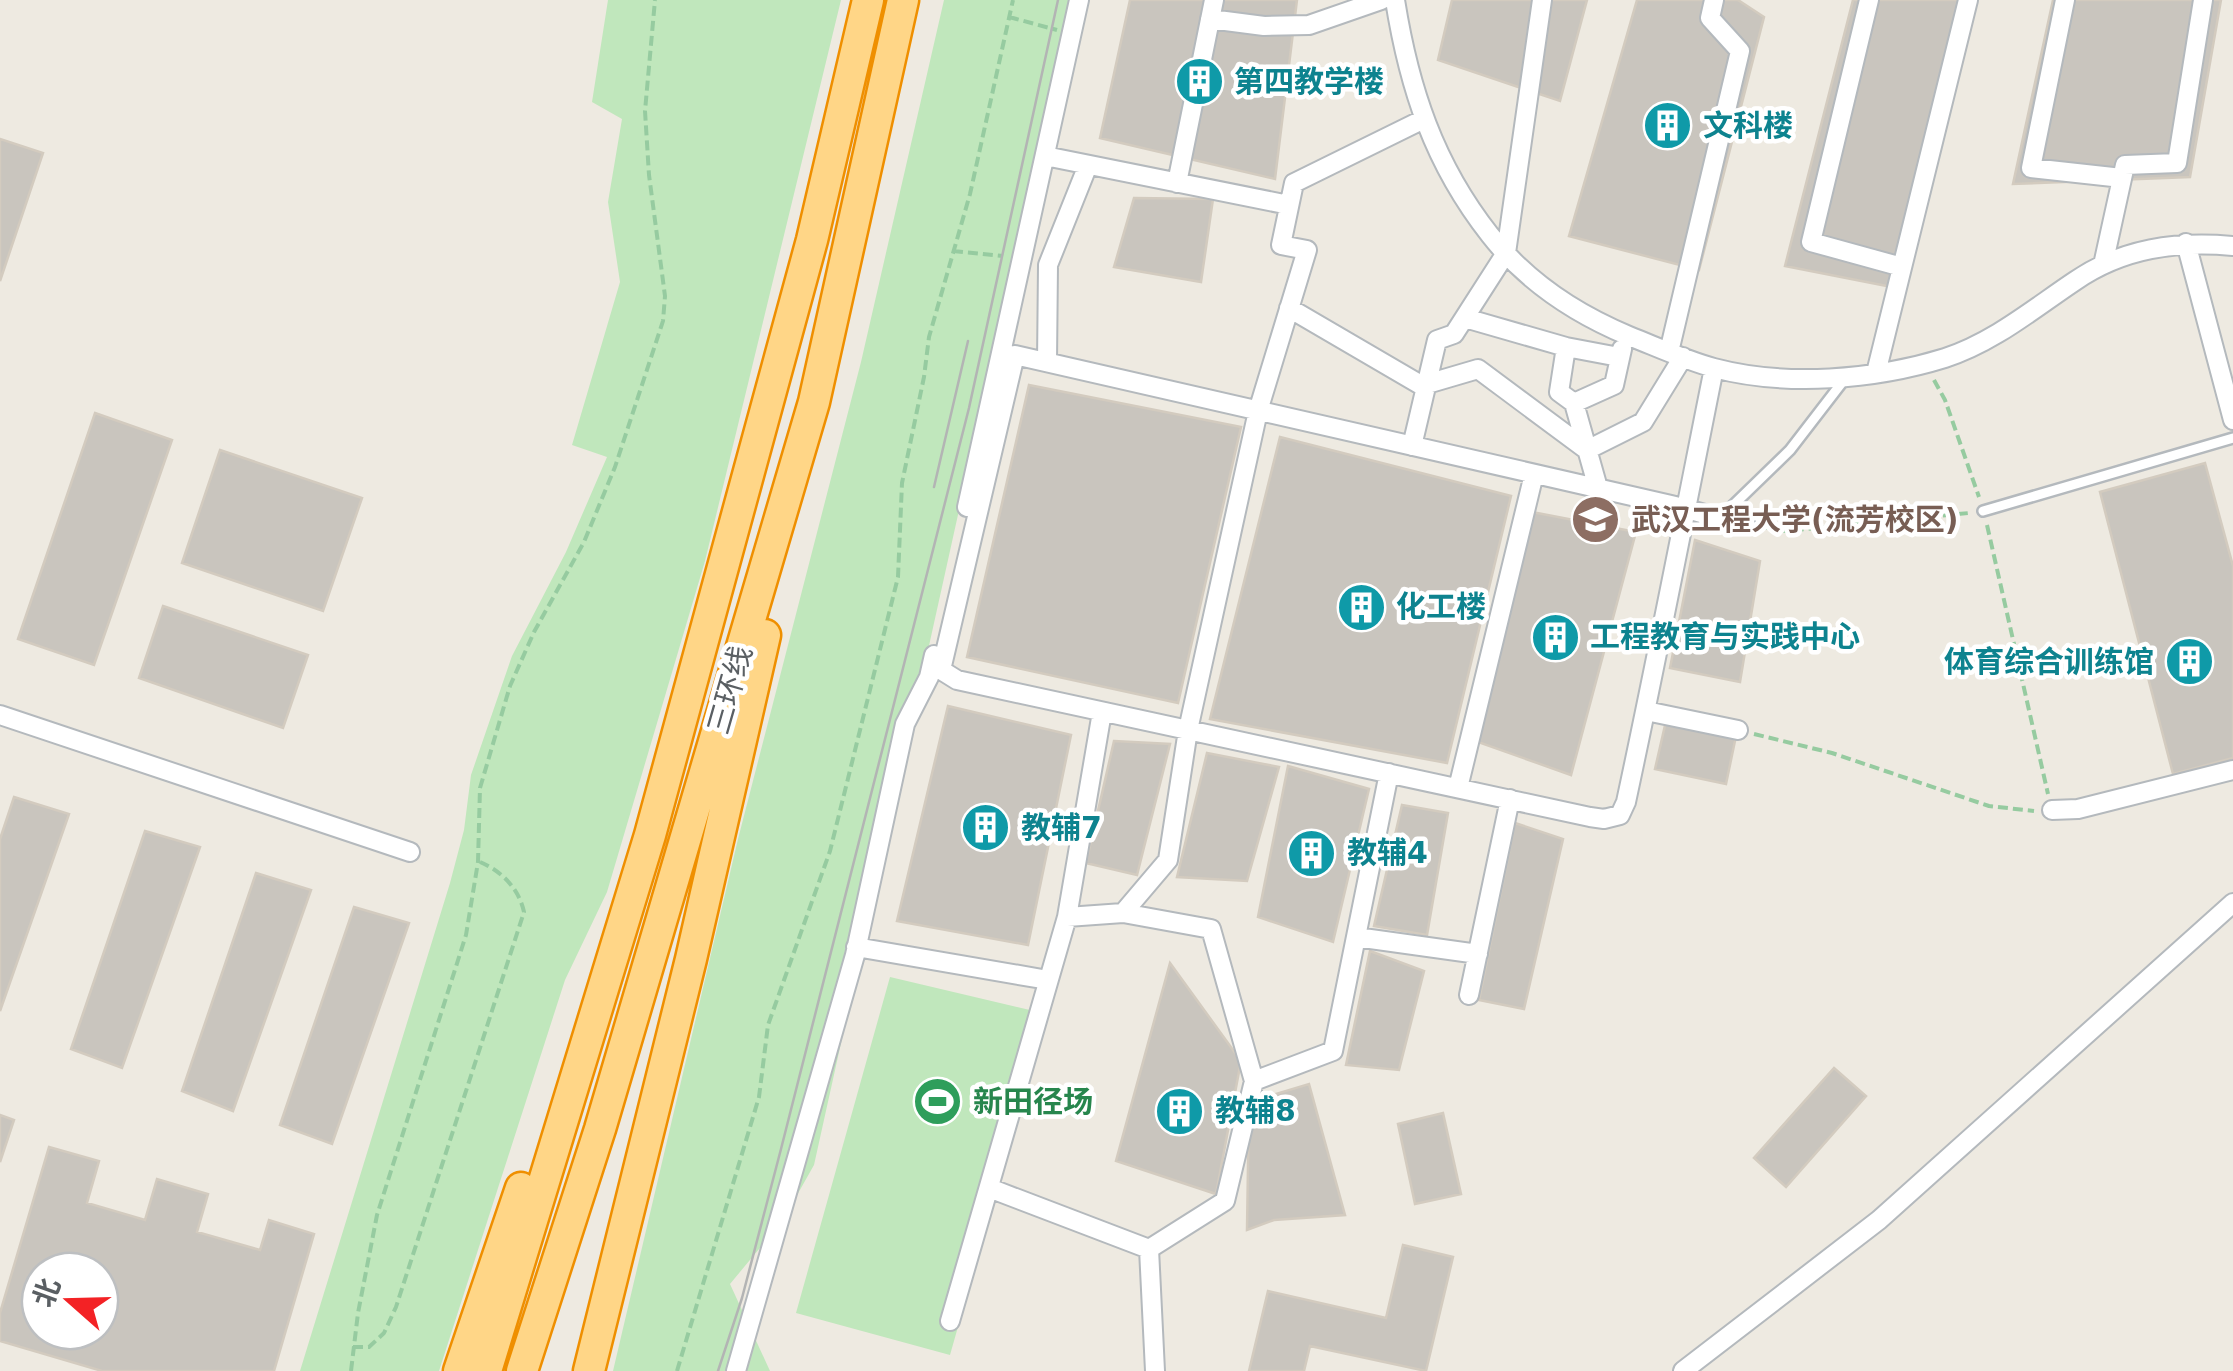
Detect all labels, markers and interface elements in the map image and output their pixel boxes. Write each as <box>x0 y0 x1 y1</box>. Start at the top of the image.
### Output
building icon: 第四教学楼 <box>1173 56 1225 108</box>
place label: 第四教学楼 <box>1234 64 1384 99</box>
building icon: 文科楼 <box>1642 100 1694 152</box>
place label: 文科楼 <box>1703 108 1793 143</box>
school or university icon: 武汉工程大学(流芳校区) <box>1570 494 1622 546</box>
place label: 武汉工程大学(流芳校区) <box>1631 502 1958 537</box>
building icon: 化工楼 <box>1335 581 1387 633</box>
place label: 化工楼 <box>1396 589 1486 624</box>
building icon: 工程教育与实践中心 <box>1529 611 1581 663</box>
place label: 工程教育与实践中心 <box>1590 619 1860 654</box>
building icon: 体育综合训练馆 <box>2163 636 2215 688</box>
street label: 三环线 <box>700 642 759 738</box>
place label: 体育综合训练馆 <box>1944 644 2154 679</box>
building icon: 教辅7 <box>960 802 1012 854</box>
place label: 教辅7 <box>1021 810 1102 845</box>
building icon: 教辅4 <box>1286 827 1338 879</box>
place label: 教辅4 <box>1347 835 1428 870</box>
sports icon: 新田径场 <box>912 1076 964 1128</box>
place label: 新田径场 <box>973 1084 1093 1119</box>
building icon: 教辅8 <box>1154 1085 1206 1137</box>
place label: 教辅8 <box>1215 1093 1296 1128</box>
north arrow <box>20 1251 120 1351</box>
text: 北 <box>27 1274 67 1311</box>

